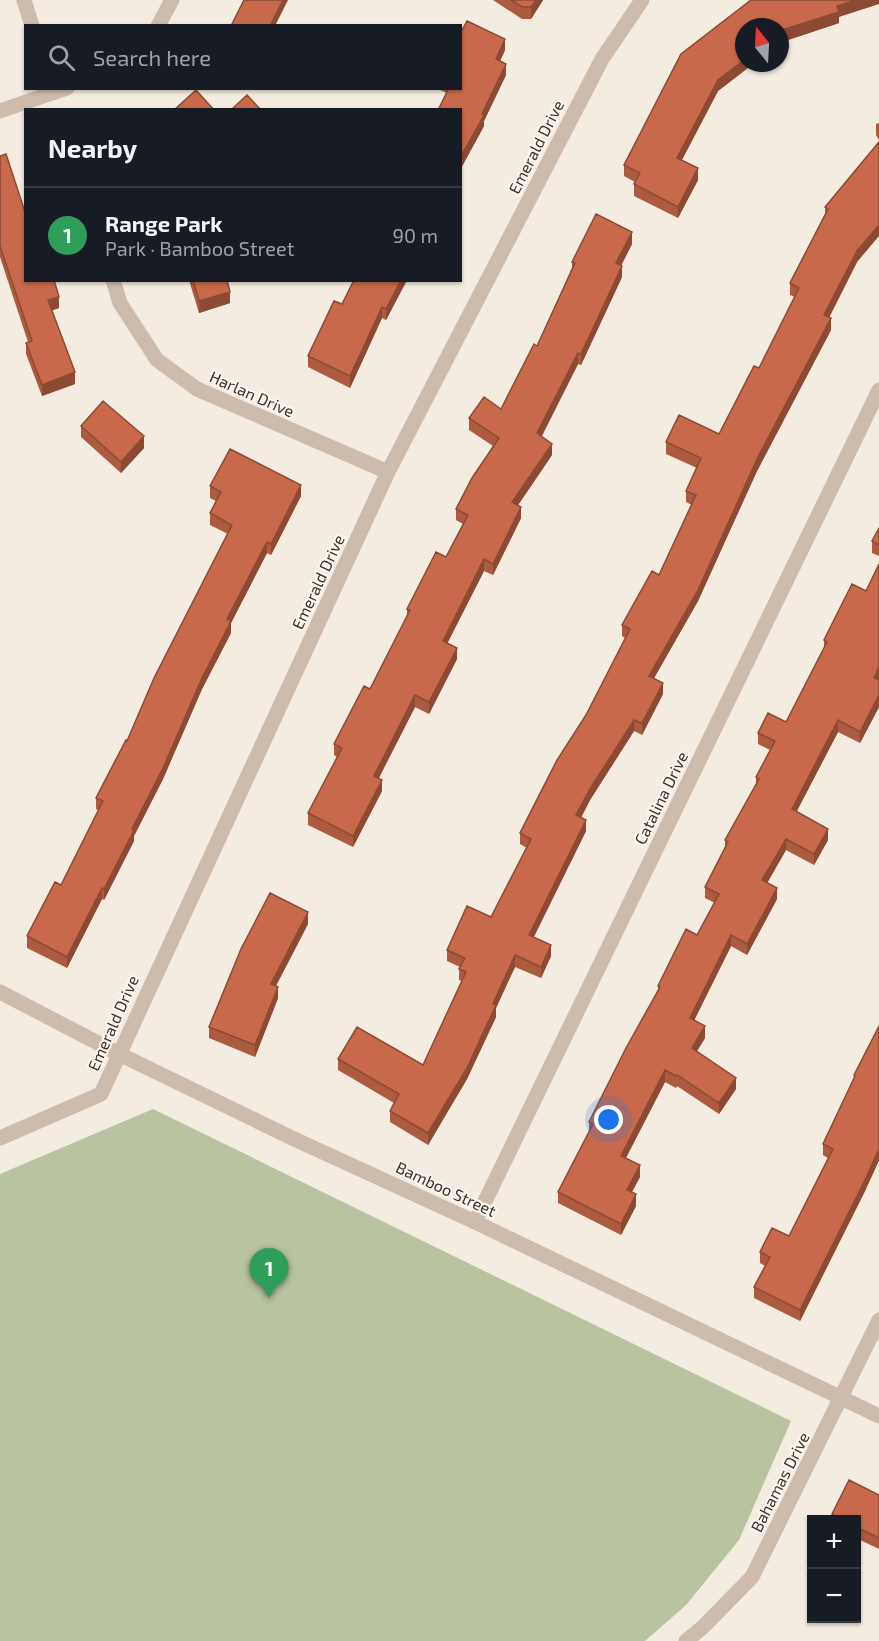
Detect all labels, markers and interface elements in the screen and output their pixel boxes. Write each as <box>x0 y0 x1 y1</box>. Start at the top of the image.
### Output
north arrow <box>735 18 789 72</box>
search box <box>24 24 462 90</box>
icon: search <box>45 41 78 74</box>
text: Search here <box>93 44 211 70</box>
street label: Emerald Drive <box>504 97 567 197</box>
text: Nearby <box>48 132 137 163</box>
text: Range Park <box>105 210 223 236</box>
text: 1 <box>63 223 72 247</box>
text: 90 m <box>393 223 438 247</box>
text: Park · Bamboo Street <box>105 236 294 260</box>
street label: Harlan Drive <box>207 367 297 421</box>
street label: Emerald Drive <box>287 531 348 632</box>
street label: Catalina Drive <box>630 748 691 847</box>
street label: Emerald Drive <box>83 972 142 1073</box>
your location <box>594 1105 623 1134</box>
street label: Bamboo Street <box>393 1157 499 1220</box>
pin: 1 <box>250 1248 288 1298</box>
street label: Bahamas Drive <box>746 1429 813 1535</box>
map controls <box>807 1515 861 1623</box>
button: + <box>807 1515 861 1569</box>
button: − <box>807 1569 861 1623</box>

